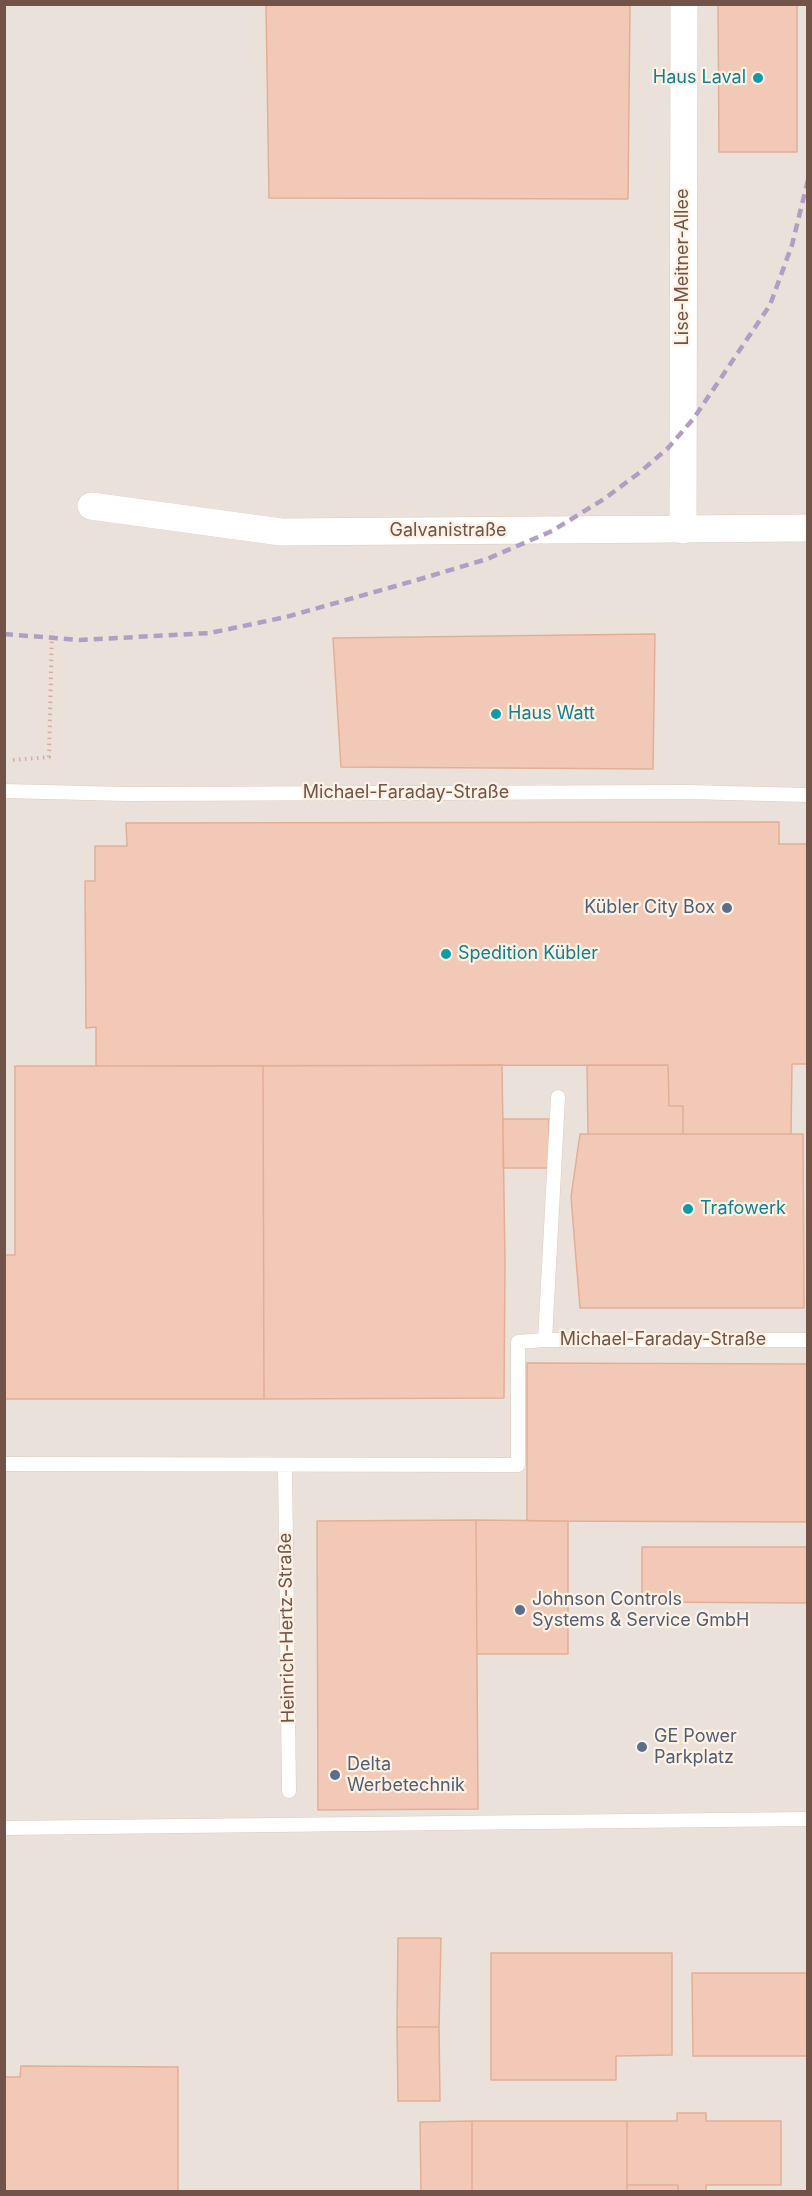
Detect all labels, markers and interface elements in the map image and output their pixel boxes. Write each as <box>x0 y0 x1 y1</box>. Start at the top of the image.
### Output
place label: Haus Laval <box>653 67 746 89</box>
marker: Haus Laval <box>751 71 765 85</box>
street label: Lise-Meitner-Allee <box>672 189 694 345</box>
street label: Galvanistraße <box>390 520 506 542</box>
place label: Haus Watt <box>508 703 595 725</box>
marker: Haus Watt <box>489 707 503 721</box>
street label: Michael-Faraday-Straße <box>303 782 509 804</box>
place label: Kübler City Box <box>584 897 715 919</box>
marker: Kübler City Box <box>720 901 734 915</box>
place label: Spedition Kübler <box>458 943 598 965</box>
marker: Spedition Kübler <box>439 947 453 961</box>
place label: Trafowerk <box>700 1198 786 1220</box>
marker: Trafowerk <box>681 1202 695 1216</box>
street label: Michael-Faraday-Straße <box>560 1329 766 1351</box>
street label: Heinrich-Hertz-Straße <box>275 1533 299 1723</box>
place label: Johnson Controls Systems & Service GmbH <box>532 1589 749 1632</box>
marker: Johnson Controls Systems & Service GmbH <box>513 1603 527 1617</box>
place label: GE Power Parkplatz <box>654 1726 737 1768</box>
marker: GE Power Parkplatz <box>635 1740 649 1754</box>
place label: Delta Werbetechnik <box>347 1754 465 1796</box>
marker: Delta Werbetechnik <box>328 1768 342 1782</box>

